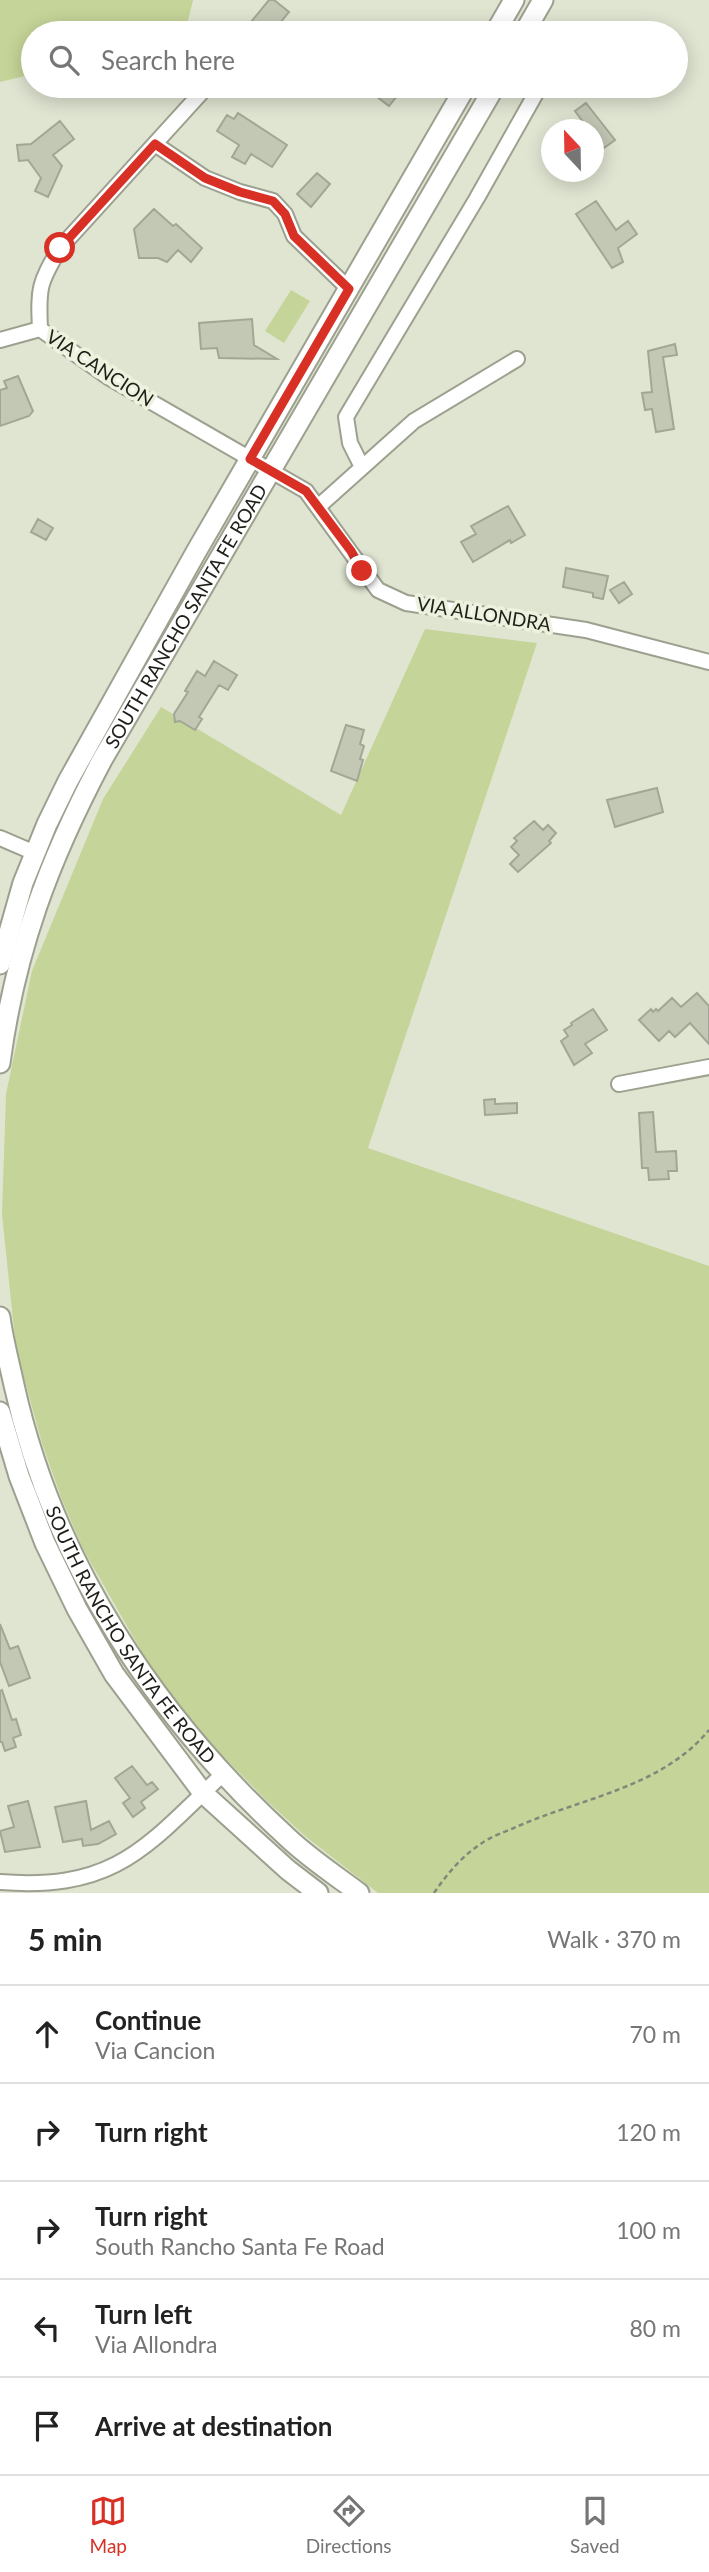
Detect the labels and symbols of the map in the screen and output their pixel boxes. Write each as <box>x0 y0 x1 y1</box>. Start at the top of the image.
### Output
north arrow <box>541 119 604 182</box>
route start <box>44 232 75 263</box>
street label: VIA CANCION <box>42 324 158 411</box>
street label: SOUTH RANCHO SANTA FE ROAD <box>99 480 271 752</box>
route end <box>346 555 377 586</box>
street label: VIA ALLONDRA <box>415 592 553 635</box>
street label: SOUTH RANCHO SANTA FE ROAD <box>42 1502 221 1768</box>

